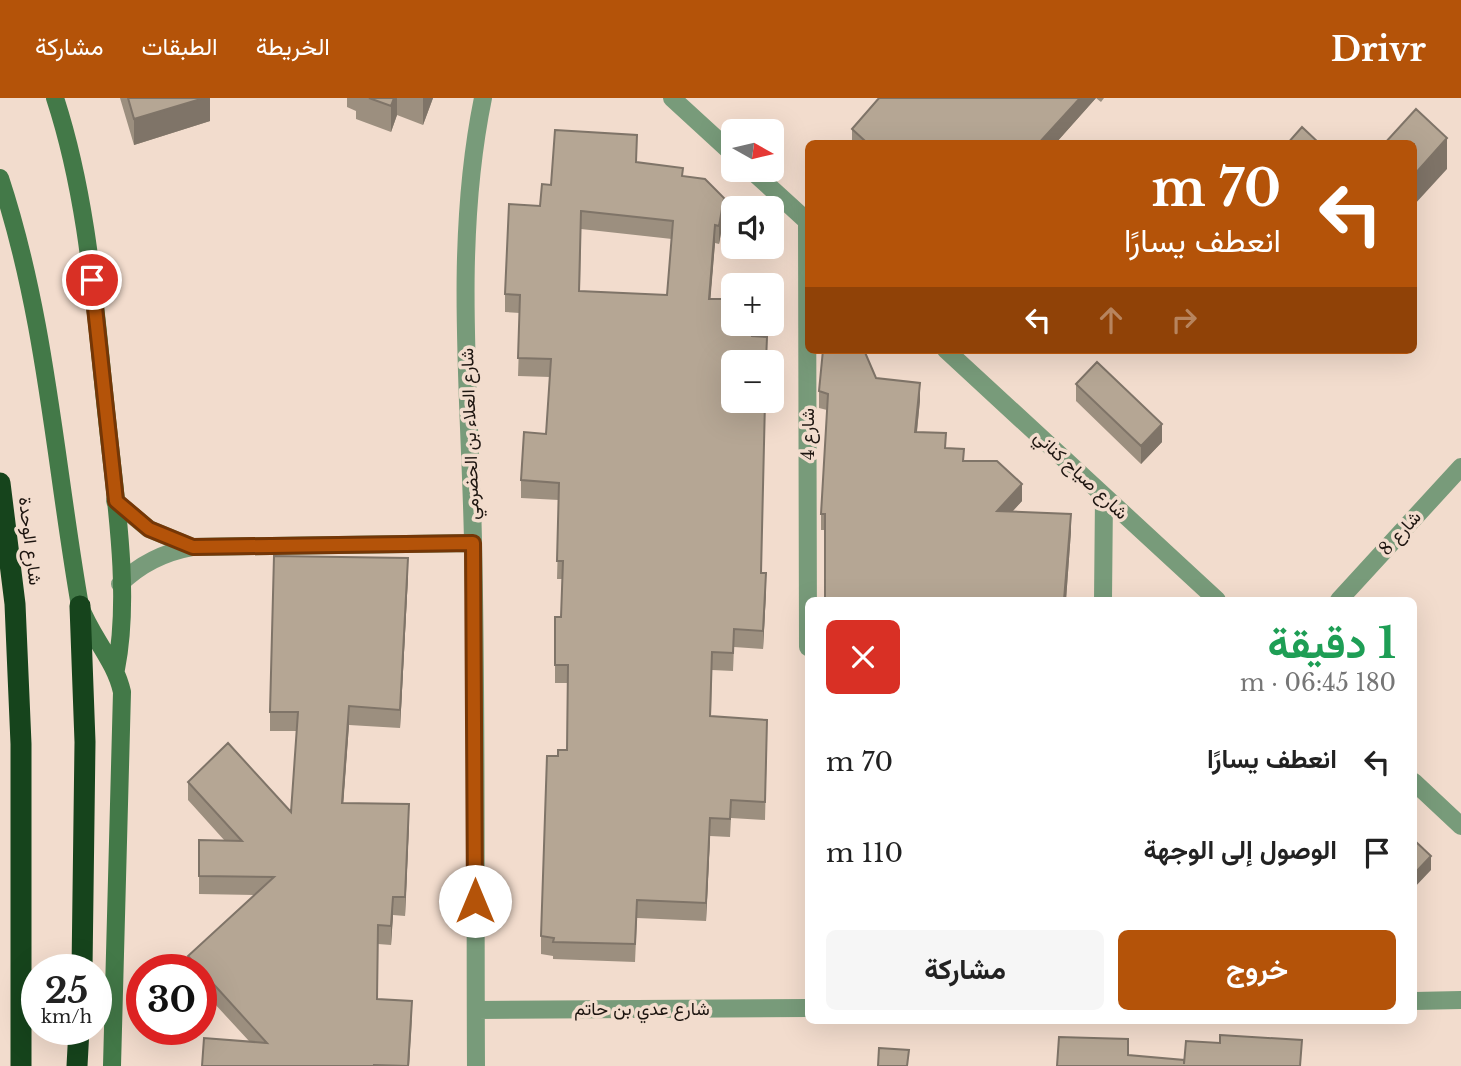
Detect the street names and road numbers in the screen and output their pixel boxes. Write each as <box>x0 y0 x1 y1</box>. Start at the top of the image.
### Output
street label: شارع العلاء بن الحضرمي <box>456 347 488 520</box>
street label: شارع 4 <box>797 408 820 460</box>
street label: شارع صياح كناني <box>1027 426 1133 527</box>
street label: شارع الوحدة <box>13 496 46 587</box>
street label: شارع 8 <box>1374 506 1426 560</box>
street label: شارع عدي بن حاتم <box>574 998 710 1024</box>

